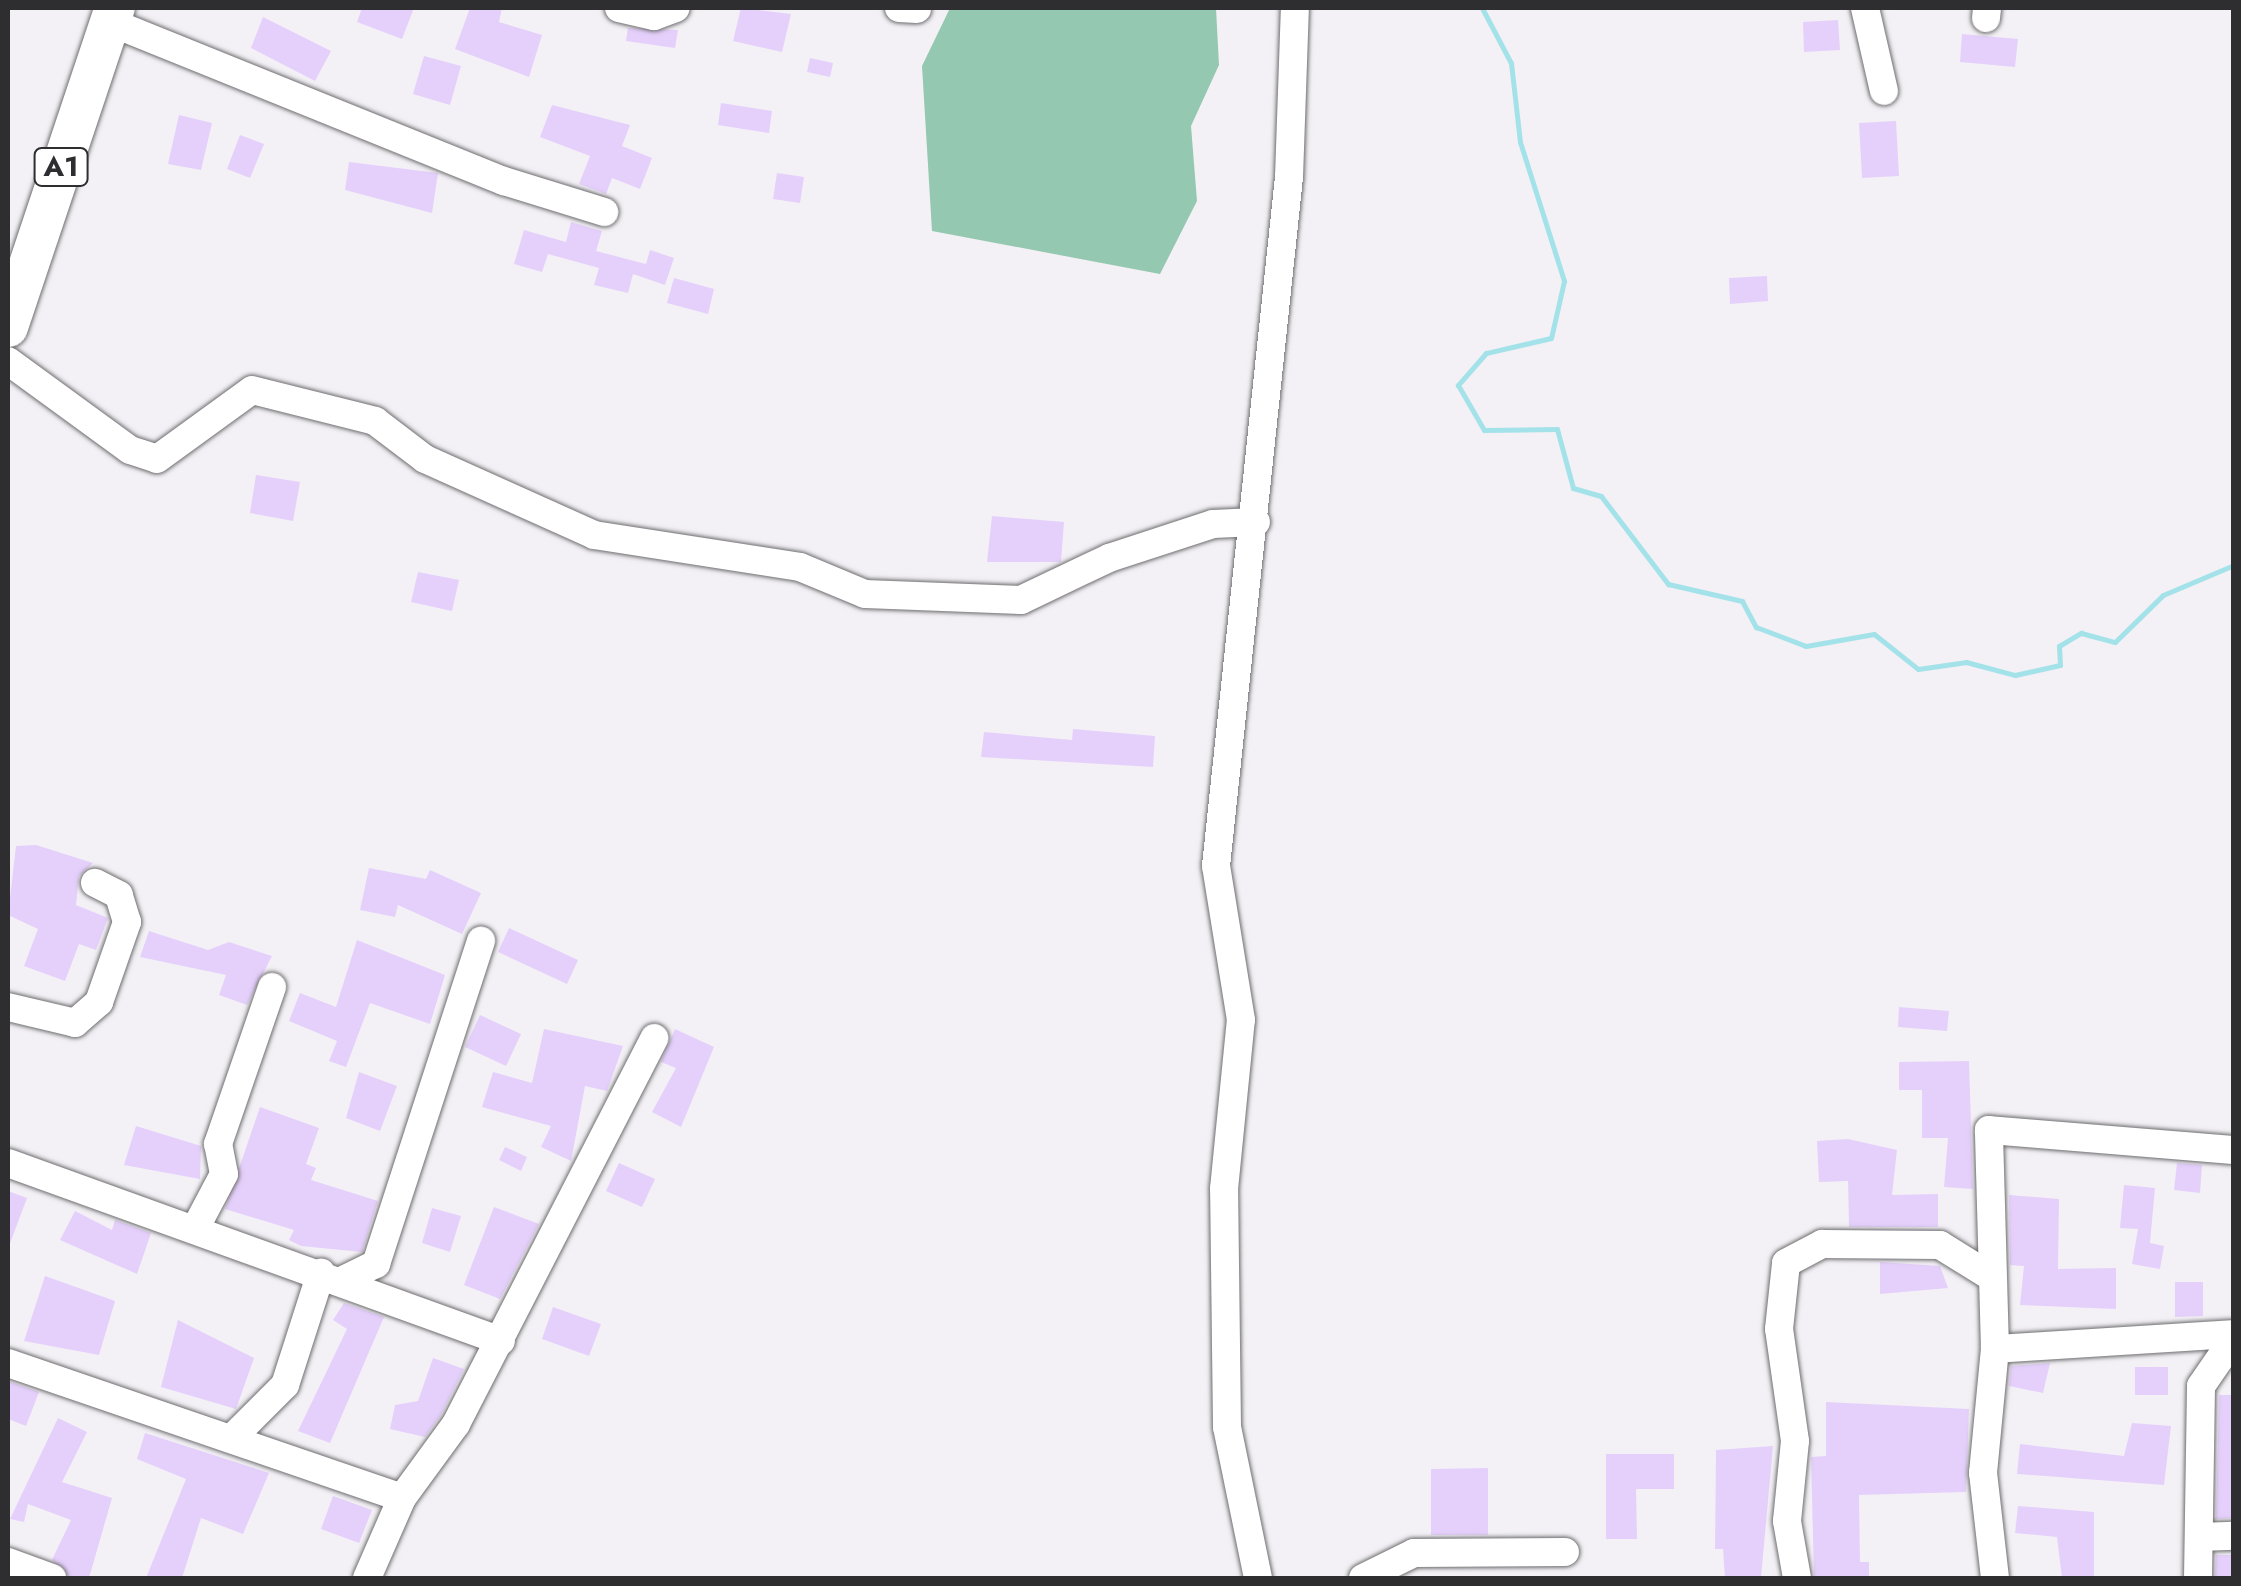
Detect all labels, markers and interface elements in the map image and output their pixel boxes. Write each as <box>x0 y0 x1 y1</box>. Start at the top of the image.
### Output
road number: A1 <box>34 144 88 190</box>

